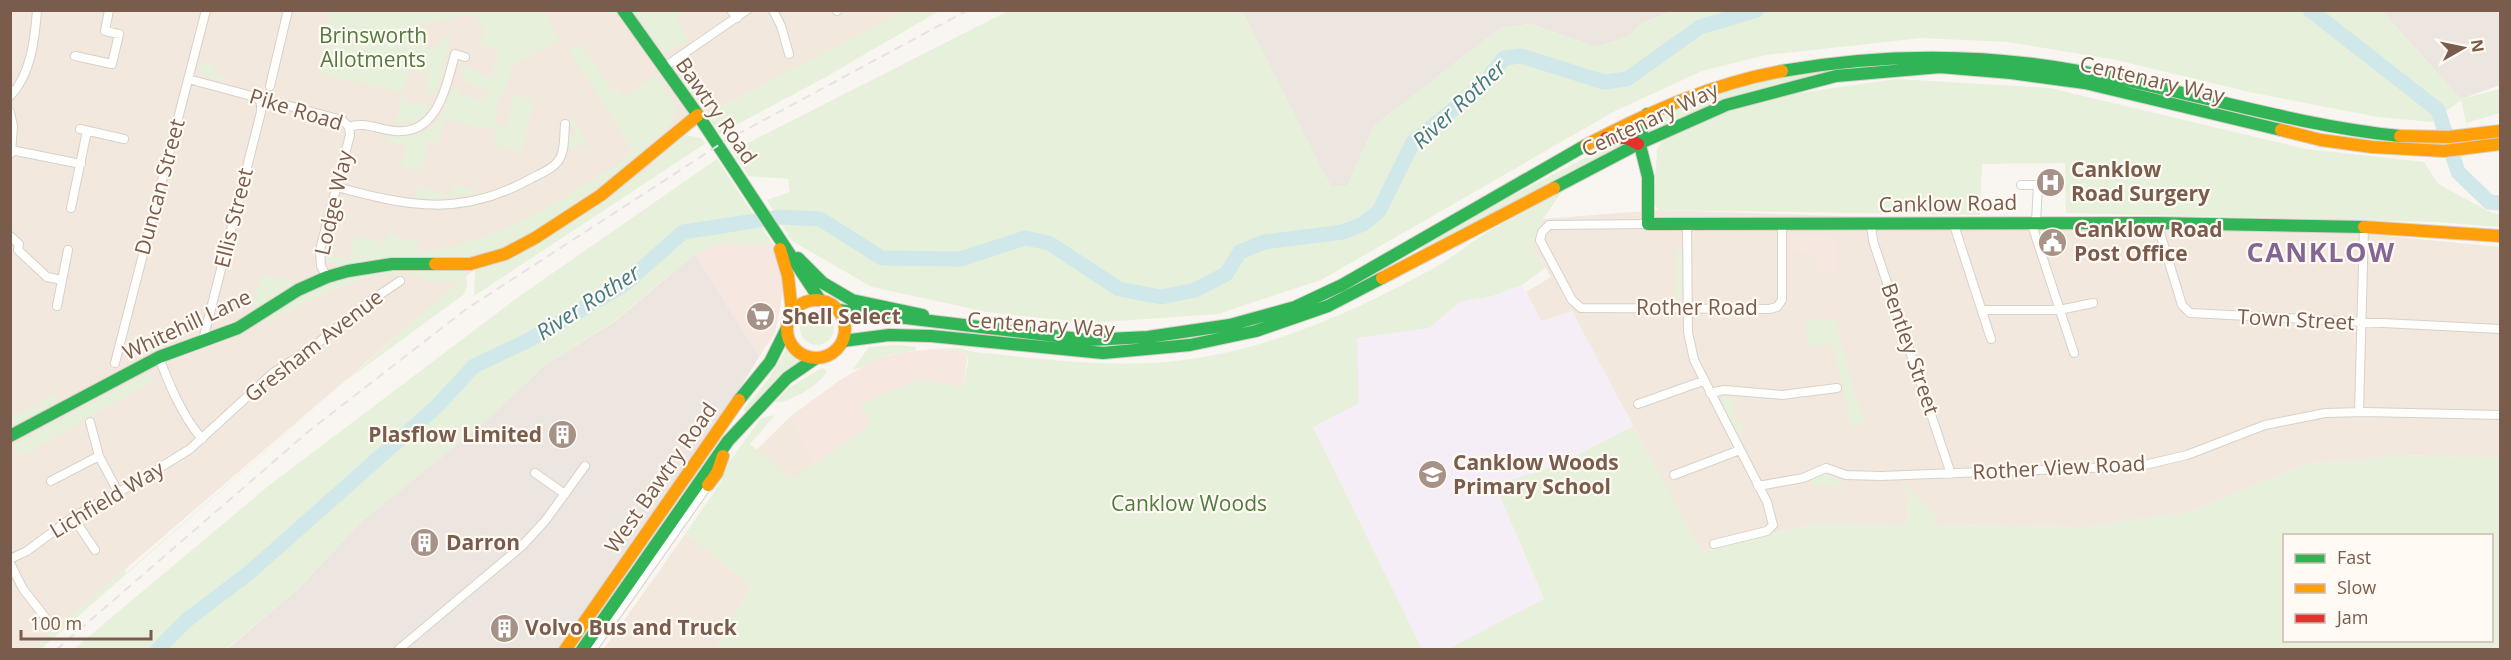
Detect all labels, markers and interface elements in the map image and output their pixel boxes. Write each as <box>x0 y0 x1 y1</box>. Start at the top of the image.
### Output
north arrow <box>2433 18 2493 78</box>
park label: Brinsworth Allotments <box>319 21 427 73</box>
text: N <box>2466 38 2490 54</box>
street label: Centenary Way <box>2077 49 2228 109</box>
water label: River Rother <box>1405 51 1513 155</box>
street label: Bawtry Road <box>670 52 764 169</box>
street label: Centenary Way <box>1577 75 1723 163</box>
street label: Pike Road <box>246 82 346 137</box>
street label: Duncan Street <box>127 116 191 258</box>
street label: Lodge Way <box>307 147 359 258</box>
place label: Canklow Road Surgery <box>2071 155 2210 207</box>
street label: Ellis Street <box>207 165 259 270</box>
hospital icon: Canklow Road Surgery <box>2034 166 2066 198</box>
street label: Canklow Road <box>1878 188 2018 218</box>
place label: Canklow Road Post Office <box>2074 215 2223 267</box>
public building icon: Canklow Road Post Office <box>2037 226 2069 258</box>
district label: CANKLOW <box>2246 233 2396 270</box>
water label: River Rother <box>530 256 646 346</box>
street label: Bentley Street <box>1875 279 1947 418</box>
street label: Whitehill Lane <box>118 282 255 366</box>
street label: Gresham Avenue <box>238 282 388 408</box>
street label: Rother Road <box>1636 293 1758 321</box>
supermarket icon: Shell Select <box>745 301 777 333</box>
place label: Shell Select <box>782 302 901 330</box>
street label: Town Street <box>2237 302 2355 336</box>
street label: Centenary Way <box>966 305 1116 343</box>
street label: West Bawtry Road <box>598 397 723 558</box>
building icon: Plasflow Limited <box>547 419 579 451</box>
place label: Plasflow Limited <box>368 420 542 448</box>
place label: Canklow Woods Primary School <box>1453 448 1619 500</box>
street label: Rother View Road <box>1972 448 2146 486</box>
street label: Lichfield Way <box>44 454 169 544</box>
school or university icon: Canklow Woods Primary School <box>1416 459 1448 491</box>
park label: Canklow Woods <box>1111 489 1267 517</box>
building icon: Darron <box>409 527 441 559</box>
place label: Darron <box>446 528 520 556</box>
legend <box>2283 534 2493 642</box>
text: Fast <box>2337 545 2371 569</box>
text: Slow <box>2337 575 2376 599</box>
scale bar <box>21 603 152 641</box>
text: Jam <box>2335 605 2369 629</box>
text: 100 m <box>30 611 82 635</box>
building icon: Volvo Bus and Truck <box>488 612 520 644</box>
place label: Volvo Bus and Truck <box>525 613 738 641</box>

